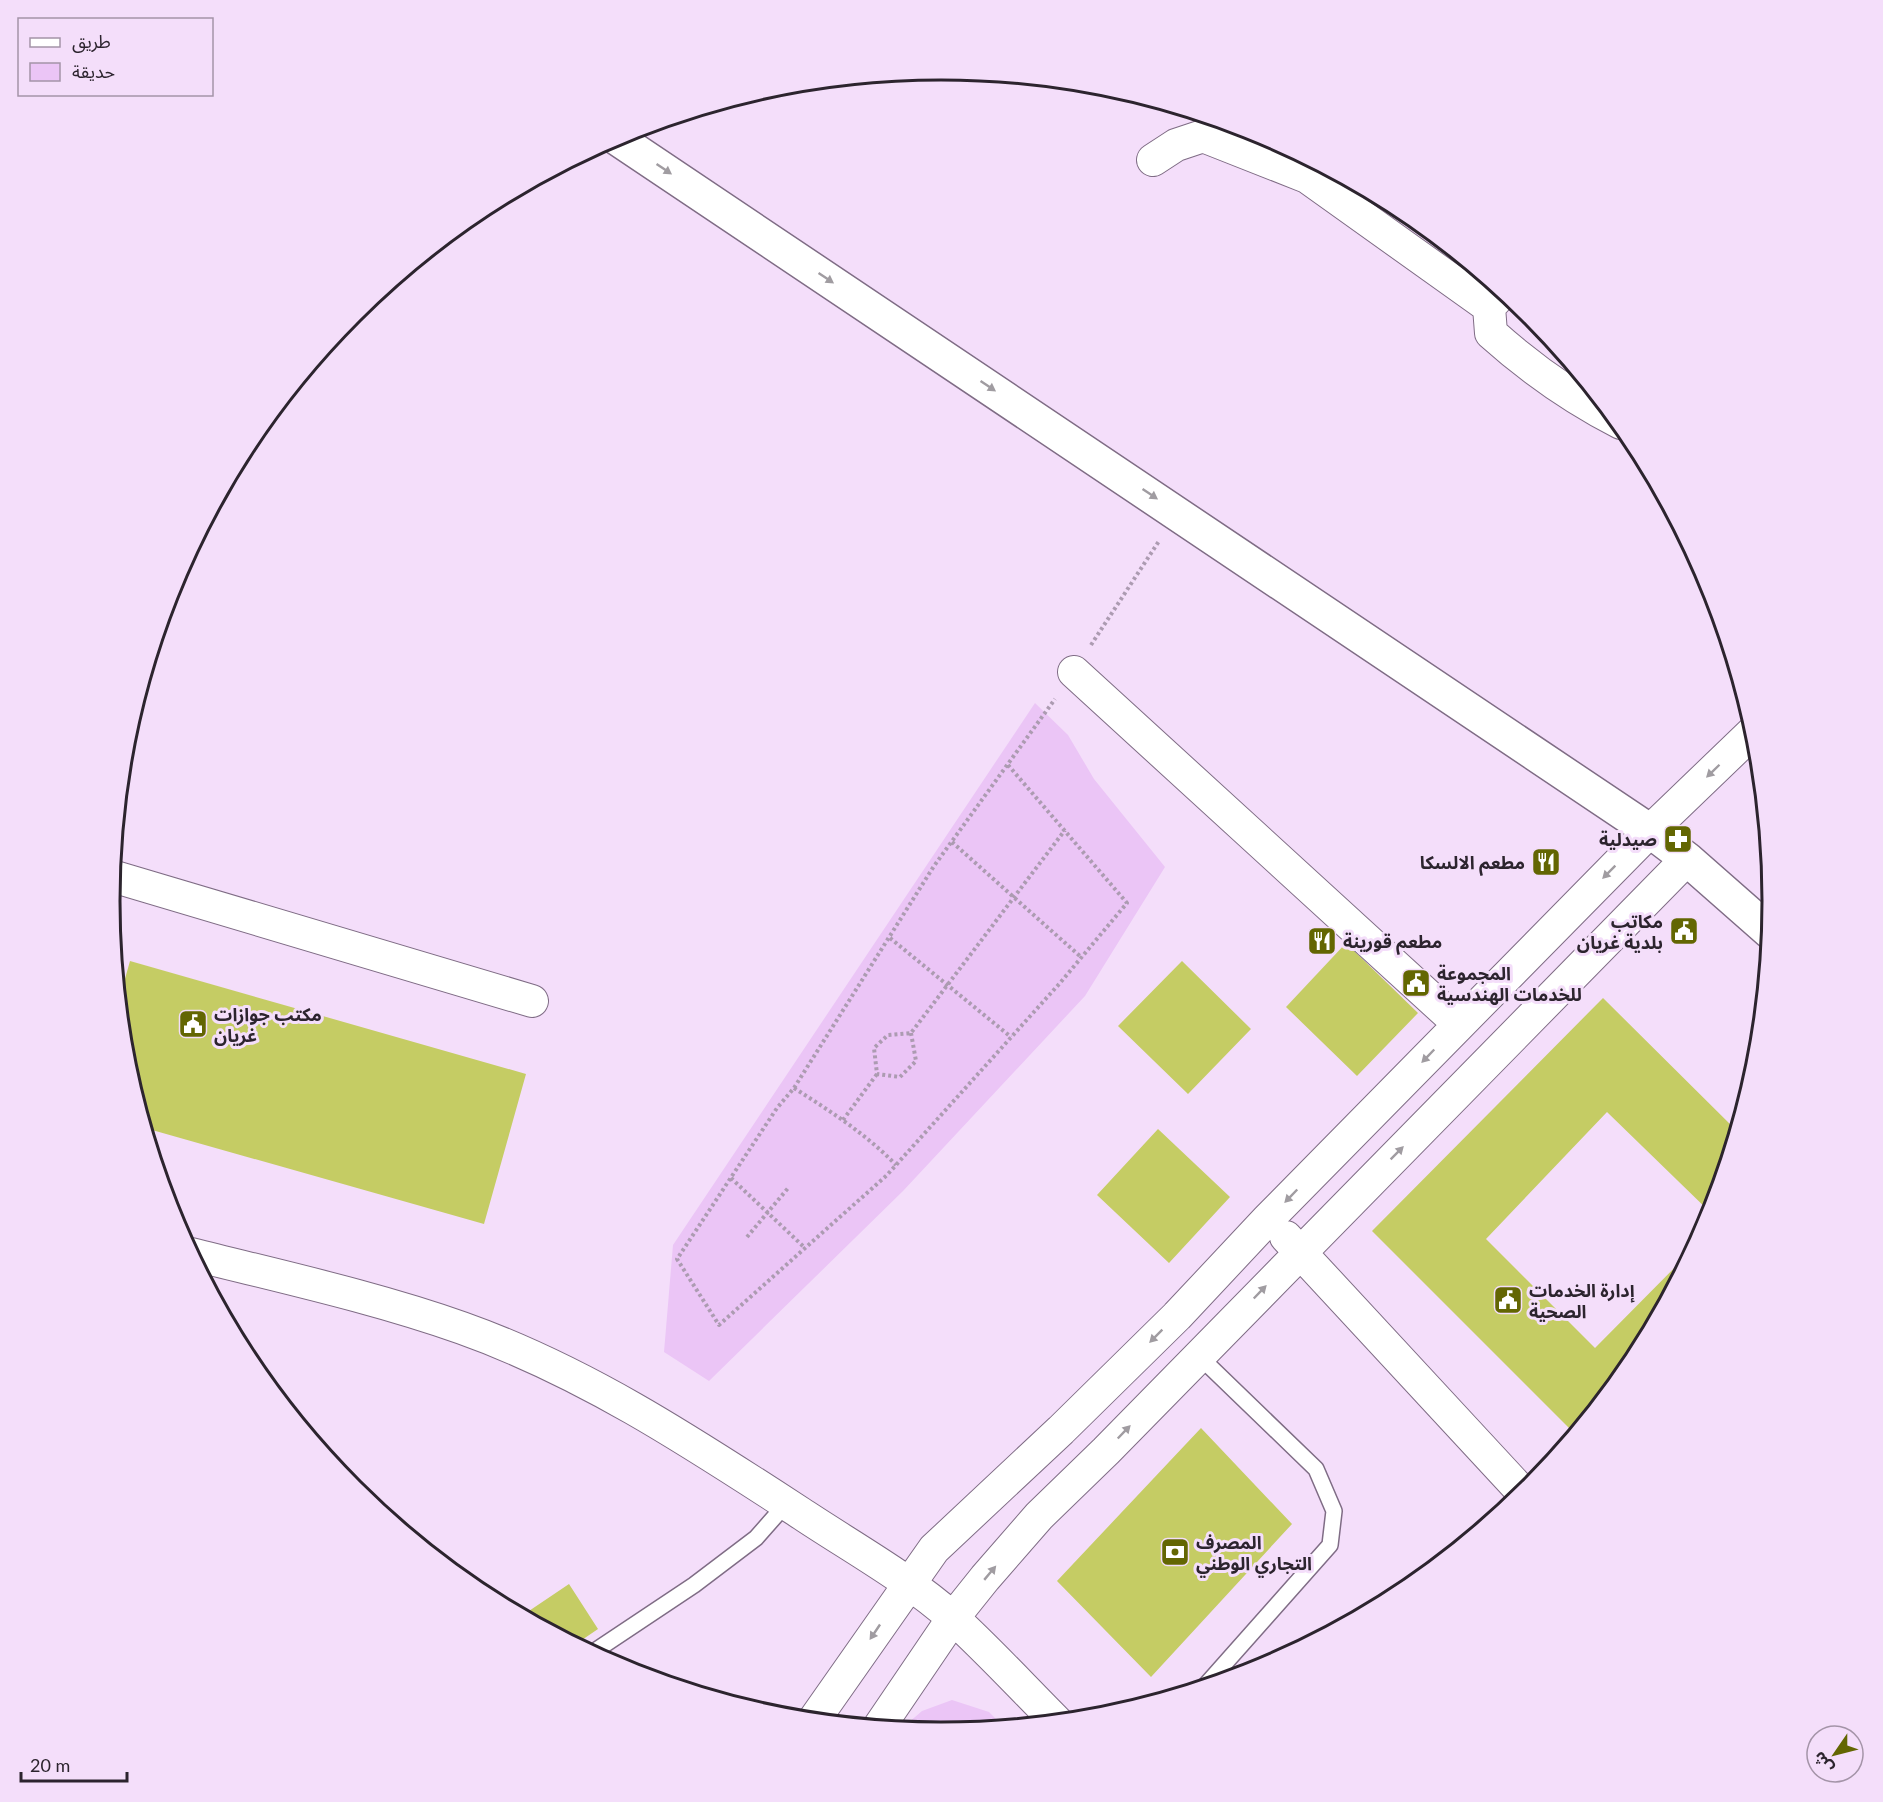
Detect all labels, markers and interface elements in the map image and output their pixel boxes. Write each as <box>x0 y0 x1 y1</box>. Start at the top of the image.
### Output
legend <box>18 18 213 96</box>
text: طريق <box>72 30 111 53</box>
text: حديقة <box>72 60 115 82</box>
one-way arrow <box>655 163 671 175</box>
one-way arrow <box>817 272 834 283</box>
one-way arrow <box>979 380 995 392</box>
one-way arrow <box>1142 489 1158 500</box>
one-way arrow <box>1706 763 1720 777</box>
pharmacy icon: صيدلية <box>1662 823 1694 855</box>
place label: صيدلية <box>1599 828 1657 850</box>
restaurant icon: مطعم الالسكا <box>1530 846 1562 878</box>
place label: مطعم الالسكا <box>1420 851 1525 876</box>
one-way arrow <box>1602 865 1616 879</box>
place label: مكاتب بلدية غريان <box>1577 910 1663 954</box>
public building icon: مكاتب بلدية غريان <box>1668 915 1700 947</box>
restaurant icon: مطعم قورينة <box>1306 925 1338 957</box>
place label: مطعم قورينة <box>1343 930 1442 955</box>
place label: المجموعة للخدمات الهندسية <box>1437 962 1582 1005</box>
public building icon: المجموعة للخدمات الهندسية <box>1400 967 1432 999</box>
place label: مكتب جوازات غريان <box>214 1003 322 1047</box>
public building icon: مكتب جوازات غريان <box>177 1008 209 1040</box>
one-way arrow <box>1421 1049 1435 1063</box>
one-way arrow <box>1390 1146 1404 1161</box>
one-way arrow <box>1285 1188 1299 1202</box>
place label: إدارة الخدمات الصحية <box>1529 1279 1635 1322</box>
public building icon: إدارة الخدمات الصحية <box>1492 1284 1524 1316</box>
one-way arrow <box>1253 1286 1267 1300</box>
one-way arrow <box>1150 1329 1164 1343</box>
one-way arrow <box>1117 1425 1131 1440</box>
place label: المصرف التجاري الوطني <box>1196 1531 1312 1578</box>
bank icon: المصرف التجاري الوطني <box>1159 1536 1191 1568</box>
one-way arrow <box>983 1565 996 1581</box>
one-way arrow <box>869 1623 881 1639</box>
north arrow <box>1805 1724 1865 1784</box>
scale bar <box>21 1745 128 1783</box>
text: ش <box>1808 1748 1837 1777</box>
text: 20 m <box>30 1754 70 1776</box>

